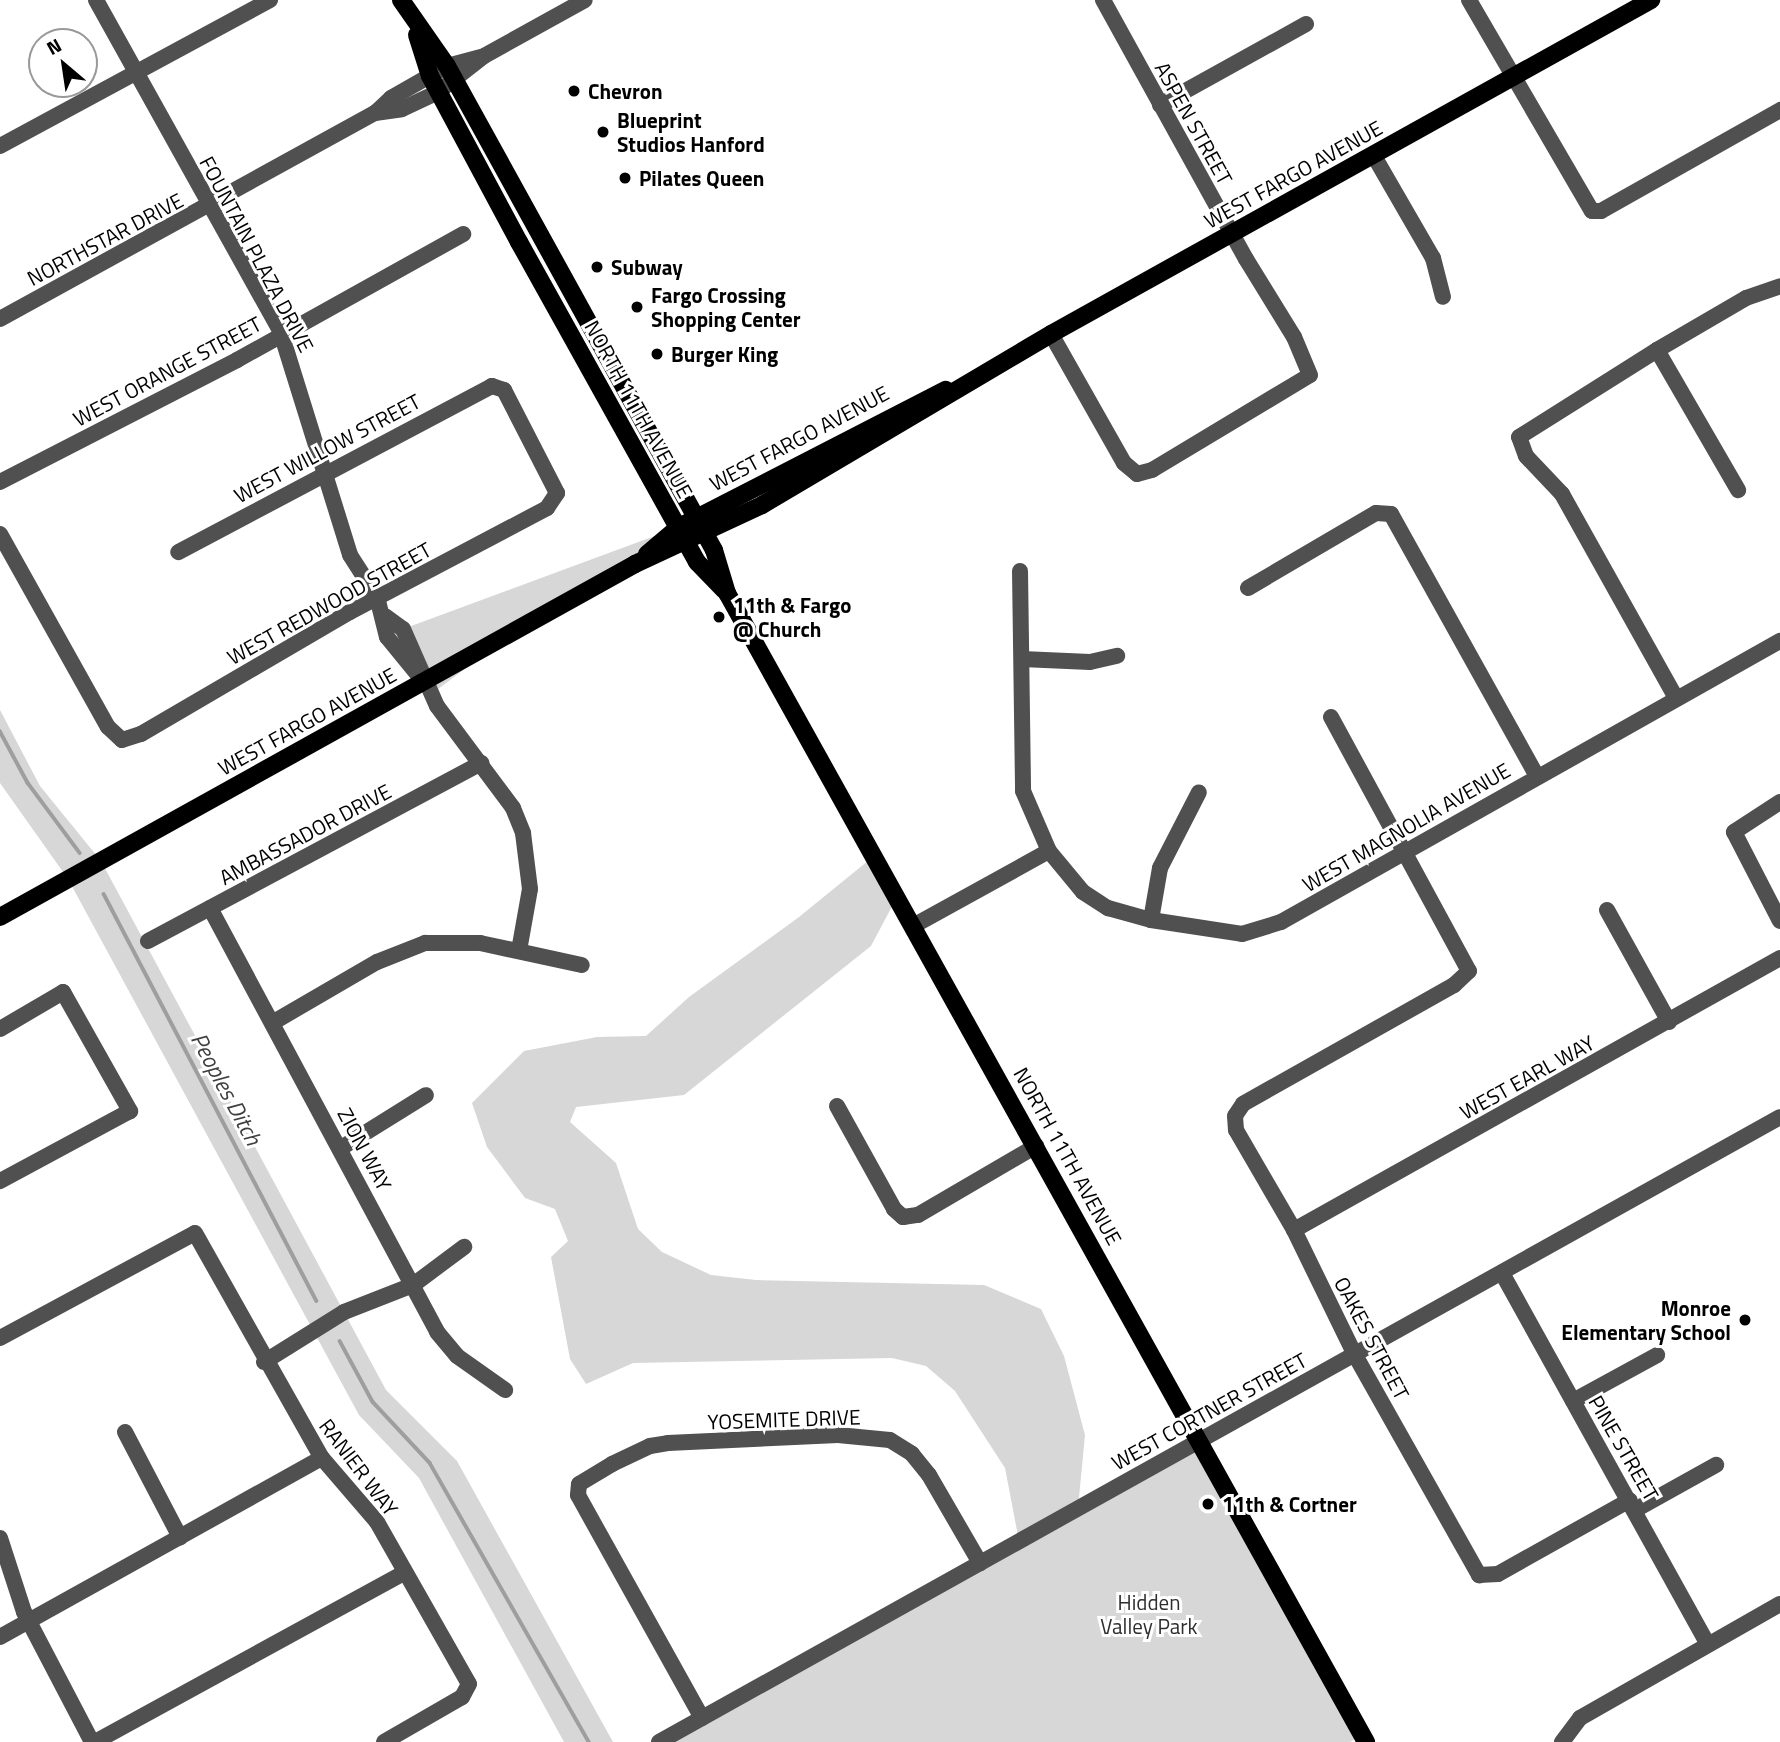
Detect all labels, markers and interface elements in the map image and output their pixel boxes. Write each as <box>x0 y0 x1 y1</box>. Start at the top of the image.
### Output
north arrow <box>28 28 98 98</box>
text: N <box>41 30 66 62</box>
street label: ASPEN STREET <box>1150 57 1238 189</box>
place label: Chevron <box>588 78 663 104</box>
marker: Chevron <box>566 83 582 99</box>
place label: Blueprint Studios Hanford <box>617 107 765 157</box>
street label: WEST FARGO AVENUE <box>1200 115 1386 233</box>
marker: Blueprint Studios Hanford <box>595 124 611 140</box>
street label: FOUNTAIN PLAZA DRIVE <box>195 152 319 356</box>
place label: Pilates Queen <box>639 165 764 191</box>
marker: Pilates Queen <box>617 170 633 186</box>
street label: NORTHSTAR DRIVE <box>23 187 187 291</box>
place label: Subway <box>611 254 683 280</box>
marker: Subway <box>589 259 605 275</box>
place label: Fargo Crossing Shopping Center <box>651 282 801 332</box>
marker: Fargo Crossing Shopping Center <box>629 299 645 315</box>
street label: WEST ORANGE STREET <box>69 311 265 431</box>
street label: NORTH 11TH AVENUE <box>580 316 698 502</box>
place label: Burger King <box>671 341 778 367</box>
marker: Burger King <box>649 346 665 362</box>
street label: WEST FARGO AVENUE <box>705 380 893 496</box>
street label: WEST WILLOW STREET <box>230 388 424 508</box>
street label: WEST REDWOOD STREET <box>223 536 435 670</box>
place label: 11th & Fargo @ Church <box>733 592 851 642</box>
marker: 11th & Fargo @ Church <box>711 609 727 625</box>
street label: WEST FARGO AVENUE <box>214 662 400 780</box>
street label: WEST MAGNOLIA AVENUE <box>1298 757 1514 897</box>
street label: AMBASSADOR DRIVE <box>215 778 395 890</box>
water label: Peoples Ditch <box>185 1028 267 1150</box>
street label: WEST EARL WAY <box>1455 1030 1599 1124</box>
street label: NORTH 11TH AVENUE <box>1009 1063 1127 1249</box>
street label: ZION WAY <box>333 1103 397 1195</box>
street label: OAKES STREET <box>1329 1272 1415 1404</box>
place label: Monroe Elementary School <box>1561 1295 1731 1345</box>
marker: Monroe Elementary School <box>1737 1312 1753 1328</box>
street label: WEST CORTNER STREET <box>1107 1347 1311 1475</box>
street label: PINE STREET <box>1584 1391 1664 1505</box>
street label: YOSEMITE DRIVE <box>707 1404 861 1434</box>
street label: RANIER WAY <box>314 1414 404 1520</box>
place label: 11th & Cortner <box>1222 1491 1357 1517</box>
marker: 11th & Cortner <box>1200 1496 1216 1512</box>
park label: Hidden Valley Park <box>1100 1589 1198 1639</box>

